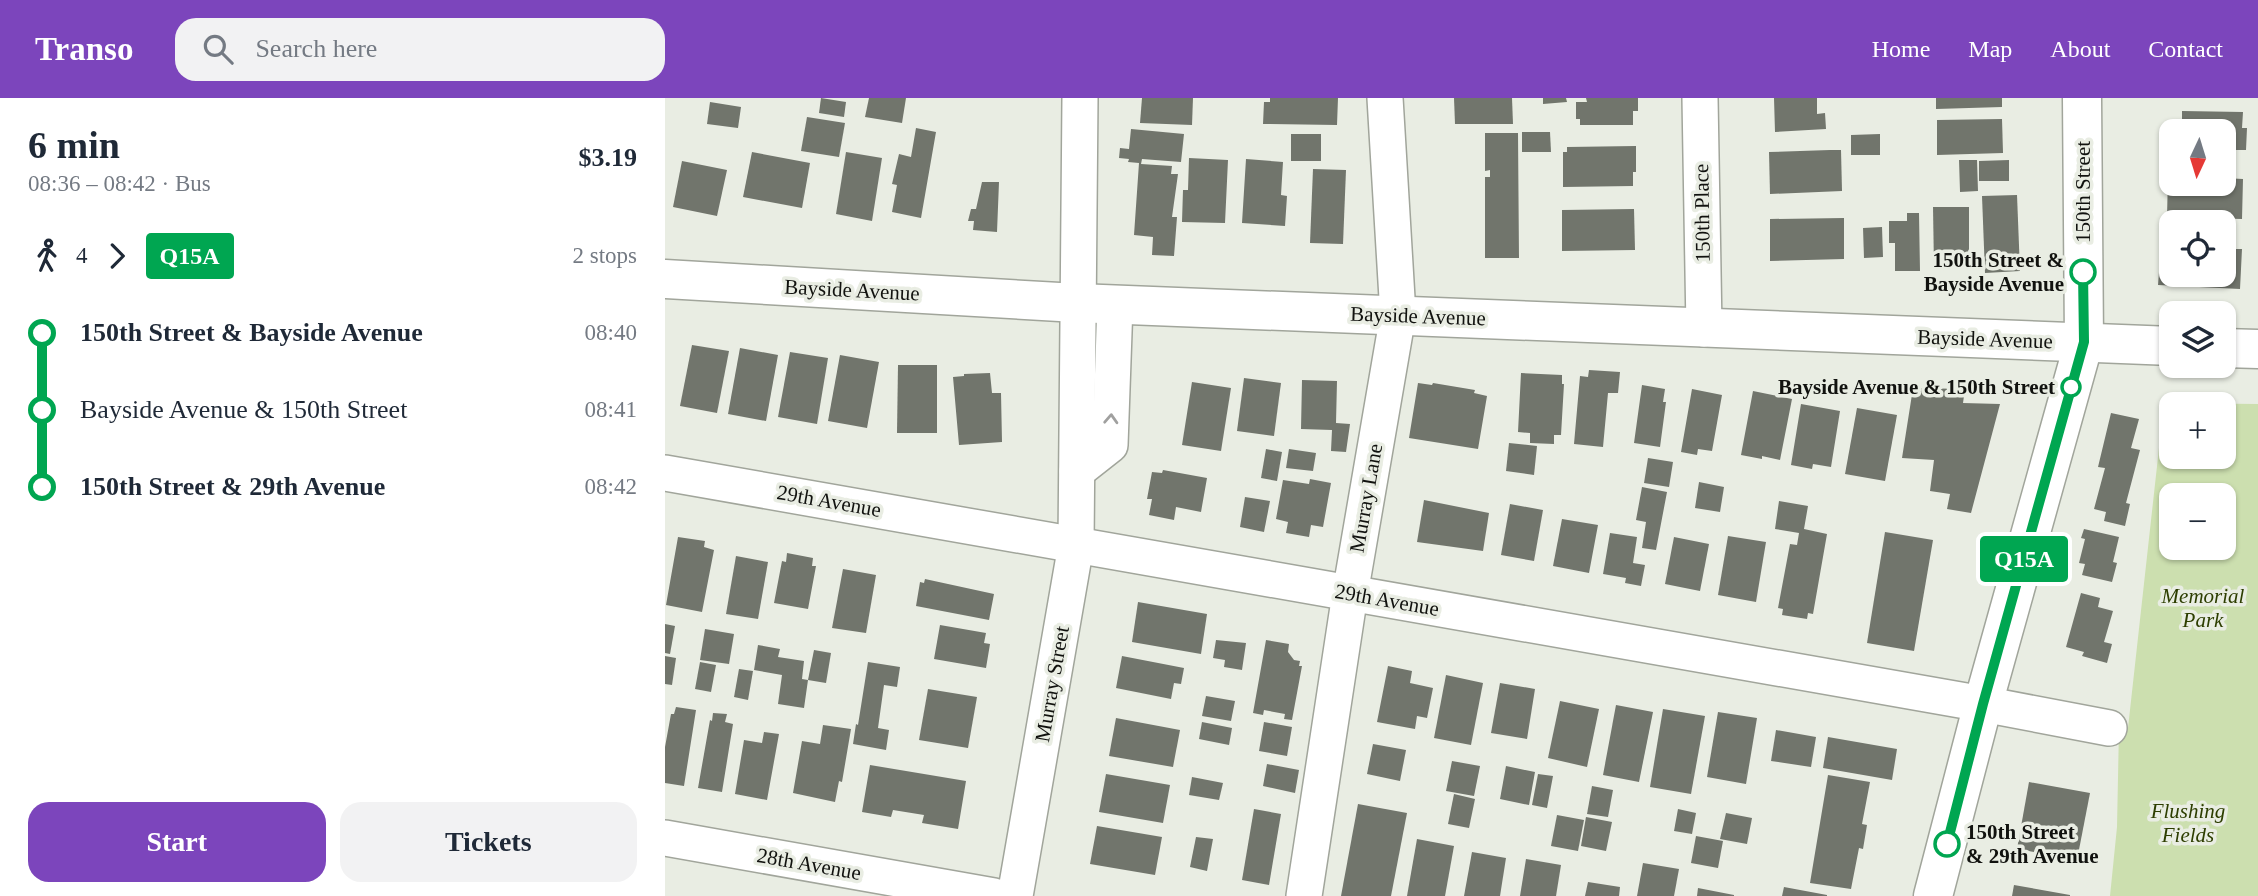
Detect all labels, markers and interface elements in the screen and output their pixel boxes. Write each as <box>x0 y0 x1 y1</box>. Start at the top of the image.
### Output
search box <box>175 18 665 81</box>
icon: search <box>199 30 237 68</box>
text: Transo <box>35 31 133 67</box>
text: Search here <box>255 34 377 63</box>
text: Home <box>1872 36 1930 62</box>
text: Map <box>1968 36 2012 62</box>
text: About <box>2050 36 2110 62</box>
text: Contact <box>2148 36 2223 62</box>
north arrow <box>2159 119 2237 196</box>
map controls <box>2159 119 2236 560</box>
text: 6 min <box>28 124 120 166</box>
street label: 150th Street <box>2071 141 2095 243</box>
text: $3.19 <box>579 143 637 172</box>
street label: 150th Place <box>1689 164 1715 262</box>
text: 08:36 – 08:42 · Bus <box>28 171 211 196</box>
button: locate <box>2159 210 2236 287</box>
icon: walk <box>28 237 66 275</box>
icon: forward <box>98 237 136 275</box>
text: 4 <box>76 243 88 268</box>
text: Q15A <box>160 243 220 269</box>
text: 2 stops <box>572 243 637 268</box>
place label: 150th Street & Bayside Avenue <box>1924 248 2064 296</box>
marker: 150th Street & Bayside Avenue <box>2070 259 2096 285</box>
street label: Bayside Avenue <box>784 274 920 306</box>
button: layers <box>2159 301 2236 378</box>
street label: Bayside Avenue <box>1350 302 1486 330</box>
text: 150th Street & Bayside Avenue <box>80 318 423 347</box>
text: 08:40 <box>585 320 637 345</box>
street label: Bayside Avenue <box>1917 325 2053 353</box>
place label: Bayside Avenue & 150th Street <box>1778 375 2055 399</box>
marker: Bayside Avenue & 150th Street <box>2061 377 2081 397</box>
button: + <box>2159 392 2236 469</box>
text: Bayside Avenue & 150th Street <box>80 395 407 424</box>
text: 08:41 <box>585 397 637 422</box>
one-way arrow <box>1104 413 1119 424</box>
street label: Murray Lane <box>1345 442 1387 554</box>
text: 150th Street & 29th Avenue <box>80 472 385 501</box>
text: 08:42 <box>585 474 637 499</box>
street label: 29th Avenue <box>775 480 883 522</box>
button: − <box>2159 483 2236 560</box>
line badge: Q15A <box>1975 536 2073 582</box>
text: Q15A <box>1994 546 2054 572</box>
street label: 29th Avenue <box>1333 579 1441 621</box>
park label: Memorial Park <box>2161 584 2245 632</box>
street label: Murray Street <box>1030 624 1074 744</box>
park label: Flushing Fields <box>2150 799 2225 847</box>
button: Start <box>28 802 326 882</box>
button: Tickets <box>340 802 637 882</box>
place label: 150th Street & 29th Avenue <box>1966 820 2099 868</box>
marker: 150th Street & 29th Avenue <box>1934 831 1960 857</box>
street label: 28th Avenue <box>755 843 863 885</box>

